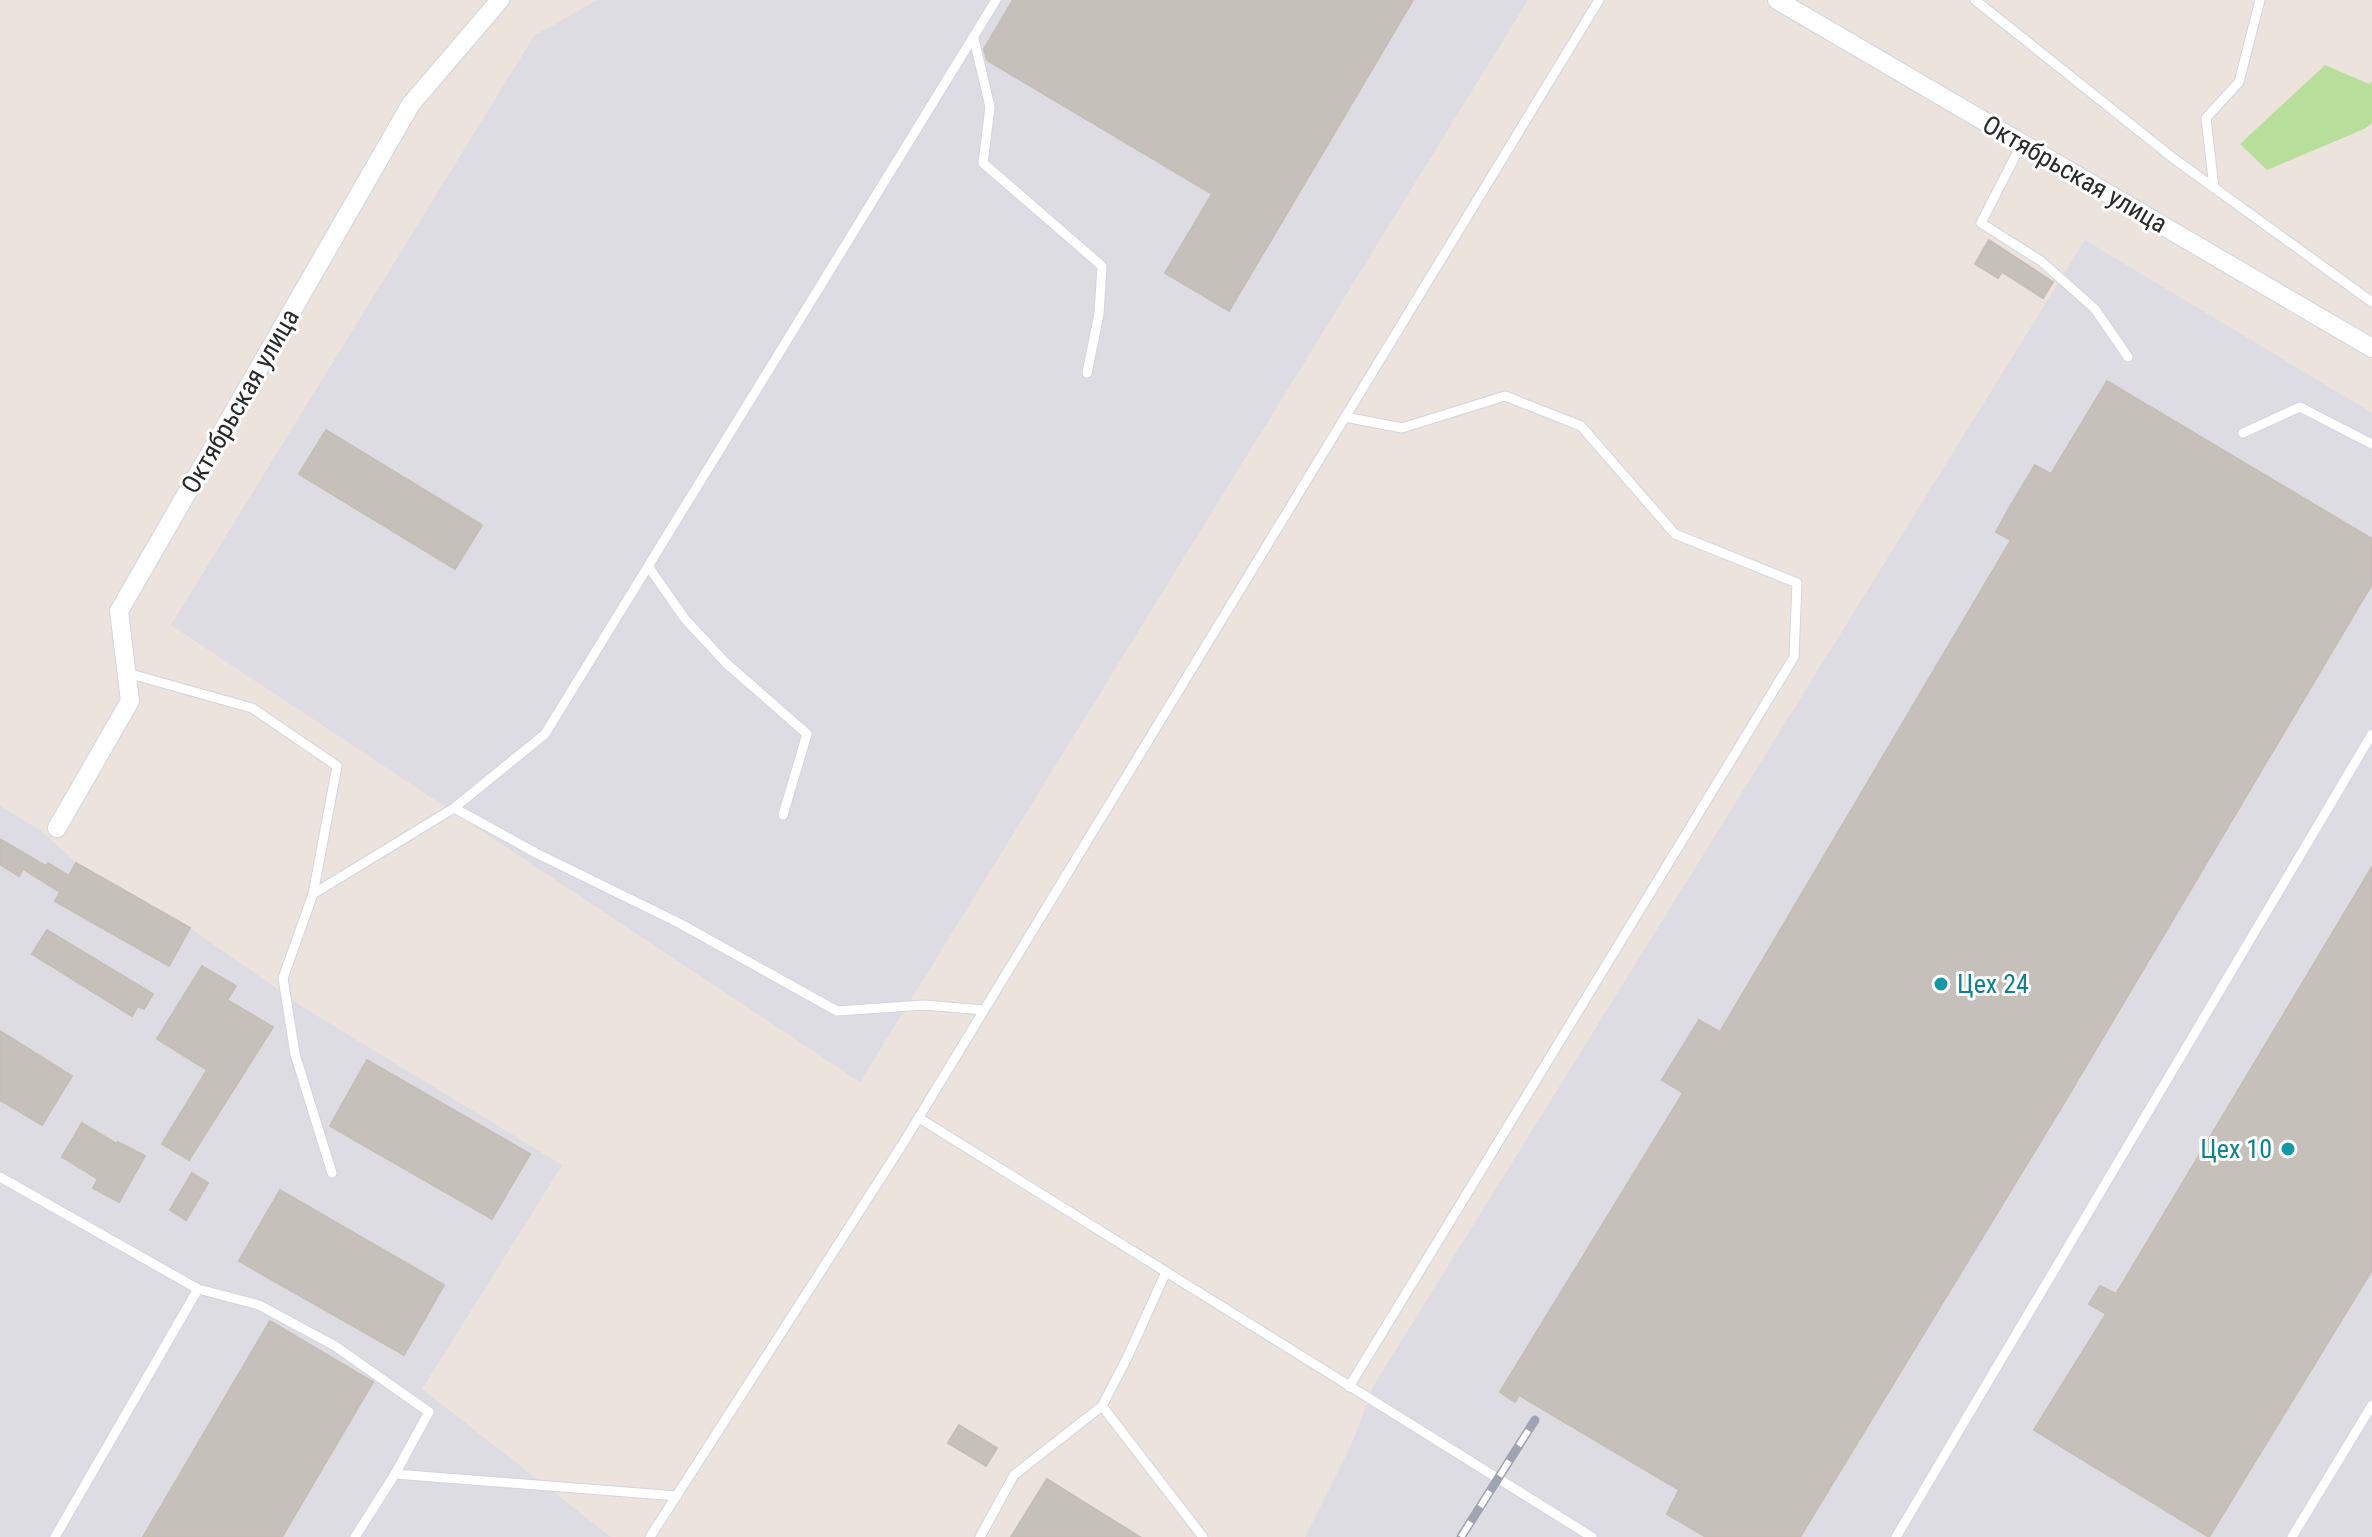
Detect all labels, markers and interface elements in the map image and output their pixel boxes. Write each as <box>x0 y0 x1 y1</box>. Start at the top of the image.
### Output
street label: Октябрьская улица <box>1978 109 2172 239</box>
street label: Октябрьская улица <box>175 304 305 498</box>
place label: Цех 24 <box>1957 969 2029 999</box>
marker: Цех 24 <box>1932 975 1950 993</box>
place label: Цех 10 <box>2200 1134 2272 1164</box>
marker: Цех 10 <box>2279 1140 2297 1158</box>

